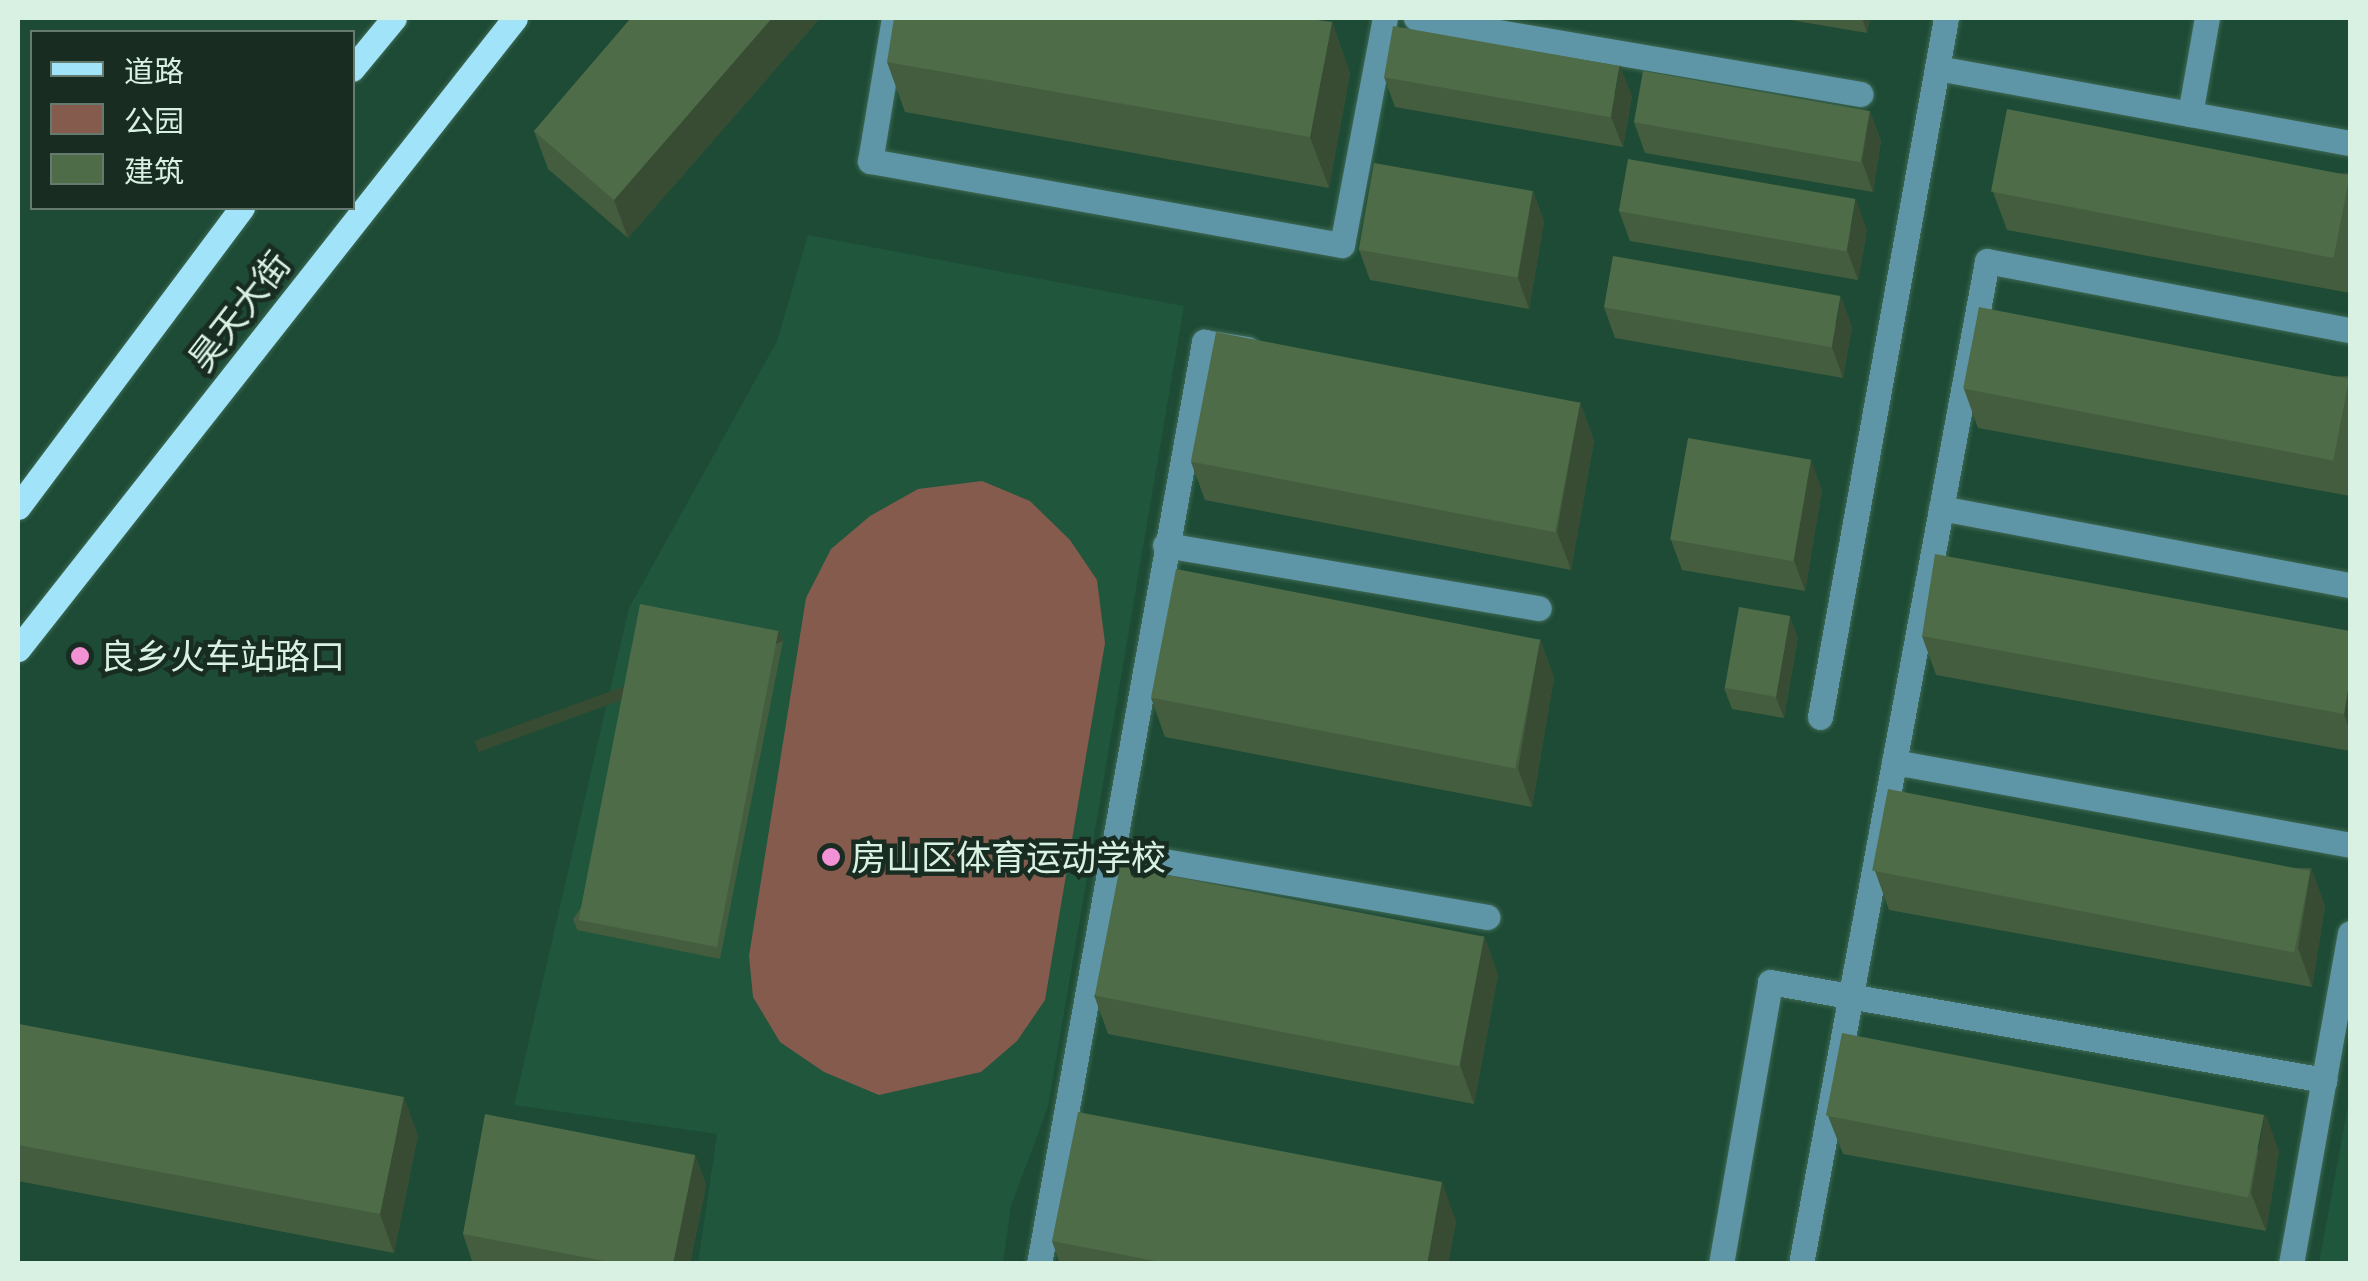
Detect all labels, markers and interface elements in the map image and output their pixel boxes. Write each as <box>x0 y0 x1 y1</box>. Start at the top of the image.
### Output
legend <box>30 30 355 210</box>
text: 道路 <box>124 50 184 91</box>
text: 公园 <box>124 100 184 141</box>
text: 建筑 <box>124 150 184 191</box>
street label: 昊天大街 <box>179 243 299 379</box>
place label: 良乡火车站路口 <box>100 635 345 677</box>
marker: 良乡火车站路口 <box>69 645 91 667</box>
place label: 房山区体育运动学校 <box>851 836 1166 878</box>
marker: 房山区体育运动学校 <box>820 846 842 868</box>

